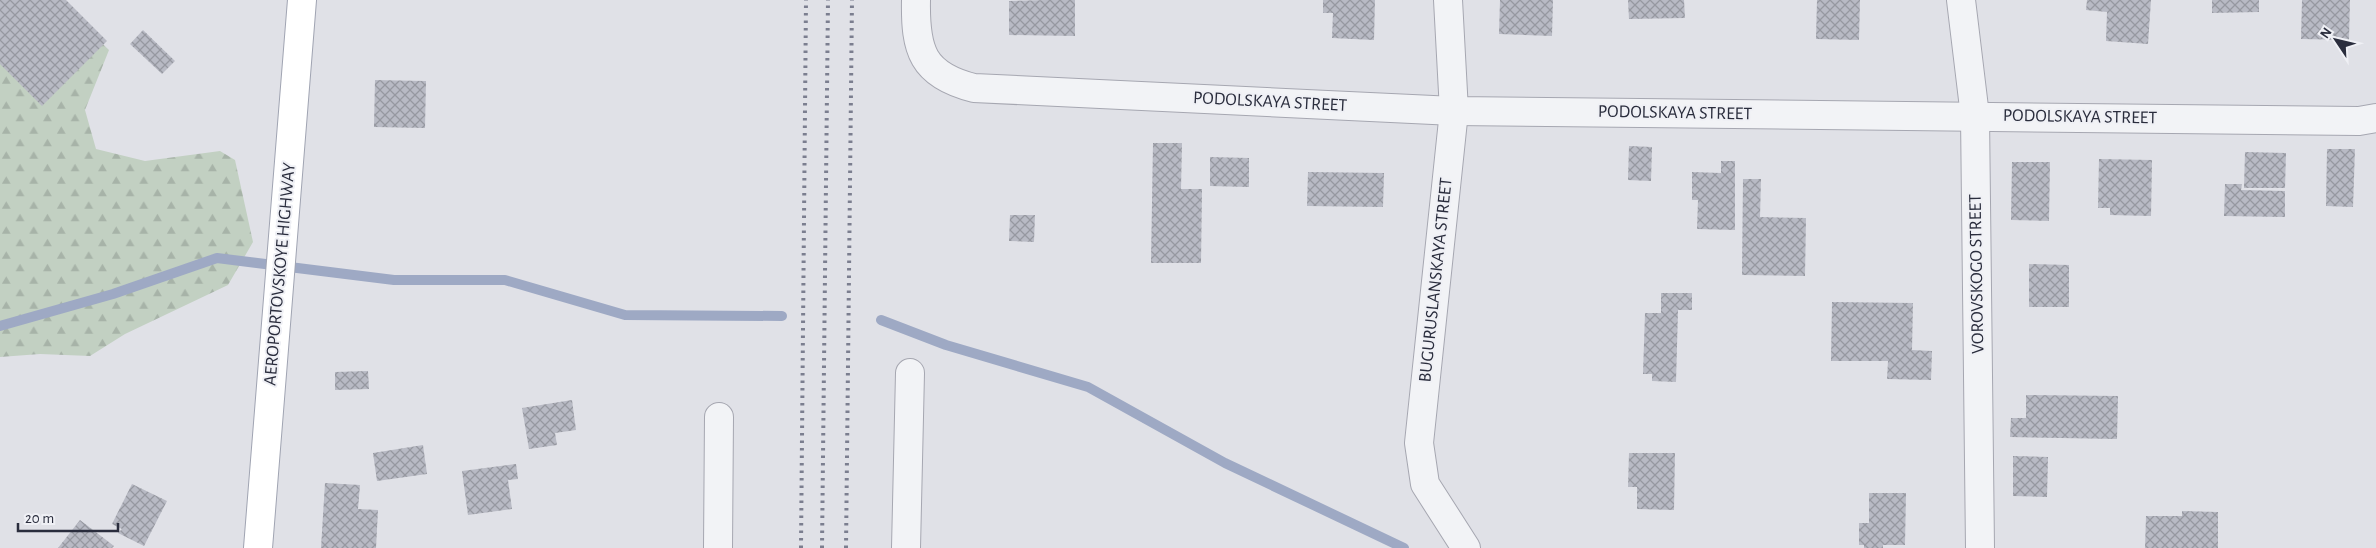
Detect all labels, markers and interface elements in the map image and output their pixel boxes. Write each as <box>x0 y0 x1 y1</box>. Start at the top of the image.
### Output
north arrow <box>2311 15 2361 65</box>
text: N <box>2318 25 2335 41</box>
street label: PODOLSKAYA STREET <box>1192 89 1348 115</box>
street label: PODOLSKAYA STREET <box>1598 103 1753 123</box>
street label: PODOLSKAYA STREET <box>2003 107 2158 127</box>
street label: AEROPORTOVSKOYE HIGHWAY <box>261 161 299 386</box>
street label: BUGURUSLANSKAYA STREET <box>1416 177 1456 383</box>
street label: VOROVSKOGO STREET <box>1967 194 1987 354</box>
scale bar <box>18 500 118 532</box>
text: 20 m <box>25 511 54 526</box>

